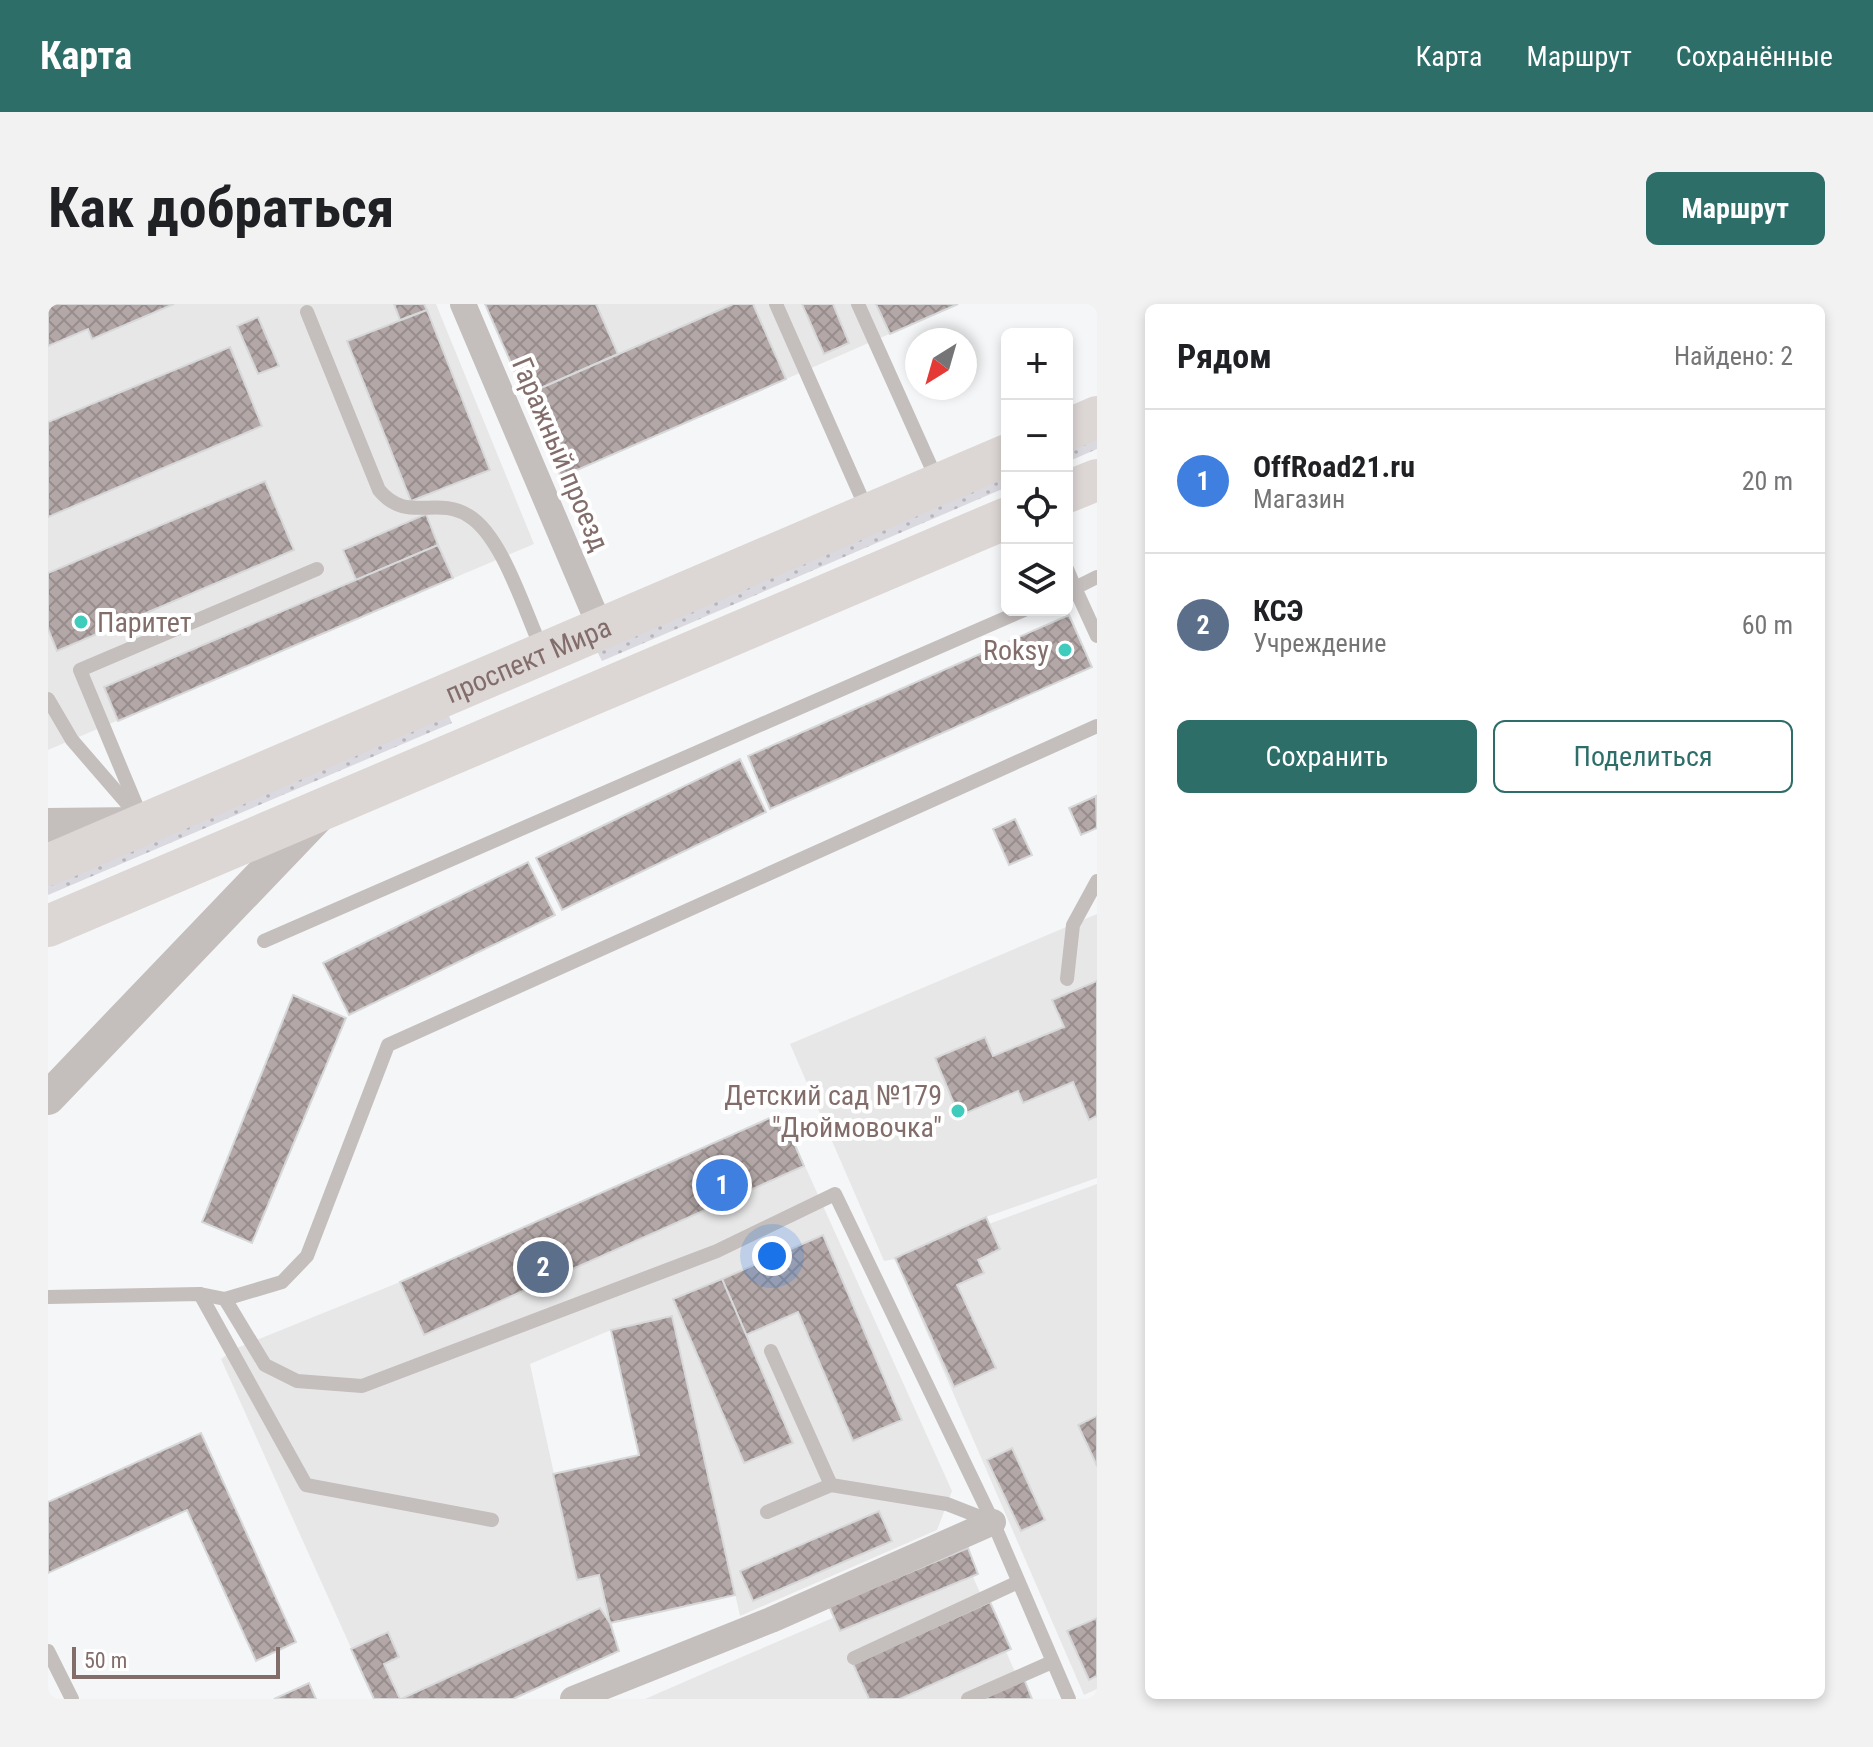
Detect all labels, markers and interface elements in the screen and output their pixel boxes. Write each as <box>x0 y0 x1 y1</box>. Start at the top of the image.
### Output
text: Карта <box>40 34 132 78</box>
text: Карта <box>1416 40 1482 73</box>
text: Маршрут <box>1526 40 1632 73</box>
text: Сохранённые <box>1676 40 1833 73</box>
button: Маршрут <box>1646 172 1825 245</box>
text: Как добраться <box>48 175 394 241</box>
north arrow <box>905 328 977 400</box>
map controls <box>1001 328 1073 616</box>
button: + <box>1001 328 1073 400</box>
text: Рядом <box>1177 336 1272 376</box>
text: Найдено: 2 <box>1674 341 1793 371</box>
street label: Гаражный проезд <box>505 353 616 556</box>
button: − <box>1001 400 1073 472</box>
text: OffRoad21.ru <box>1253 449 1415 484</box>
text: 1 <box>1196 466 1210 496</box>
text: 20 m <box>1742 466 1793 496</box>
button: locate <box>1001 472 1073 544</box>
text: Магазин <box>1253 484 1345 514</box>
button: layers <box>1001 544 1073 616</box>
text: КСЭ <box>1253 593 1304 628</box>
place label: Паритет <box>97 606 192 639</box>
street label: проспект Мира <box>440 610 616 710</box>
text: 2 <box>1196 610 1210 640</box>
text: 60 m <box>1742 610 1793 640</box>
marker: Паритет <box>72 613 90 631</box>
text: Учреждение <box>1253 628 1386 658</box>
place label: Roksy <box>983 634 1049 667</box>
marker: Roksy <box>1056 641 1074 659</box>
button: Сохранить <box>1177 720 1477 793</box>
button: Поделиться <box>1493 720 1793 793</box>
place label: Детский сад №179 "Дюймовочка" <box>724 1079 942 1144</box>
marker: Детский сад №179 "Дюймовочка" <box>949 1102 967 1120</box>
pin: 1 <box>696 1155 748 1215</box>
your location <box>752 1236 792 1276</box>
pin: 2 <box>517 1237 569 1297</box>
scale bar <box>72 1643 280 1679</box>
text: 50 m <box>84 1648 127 1673</box>

